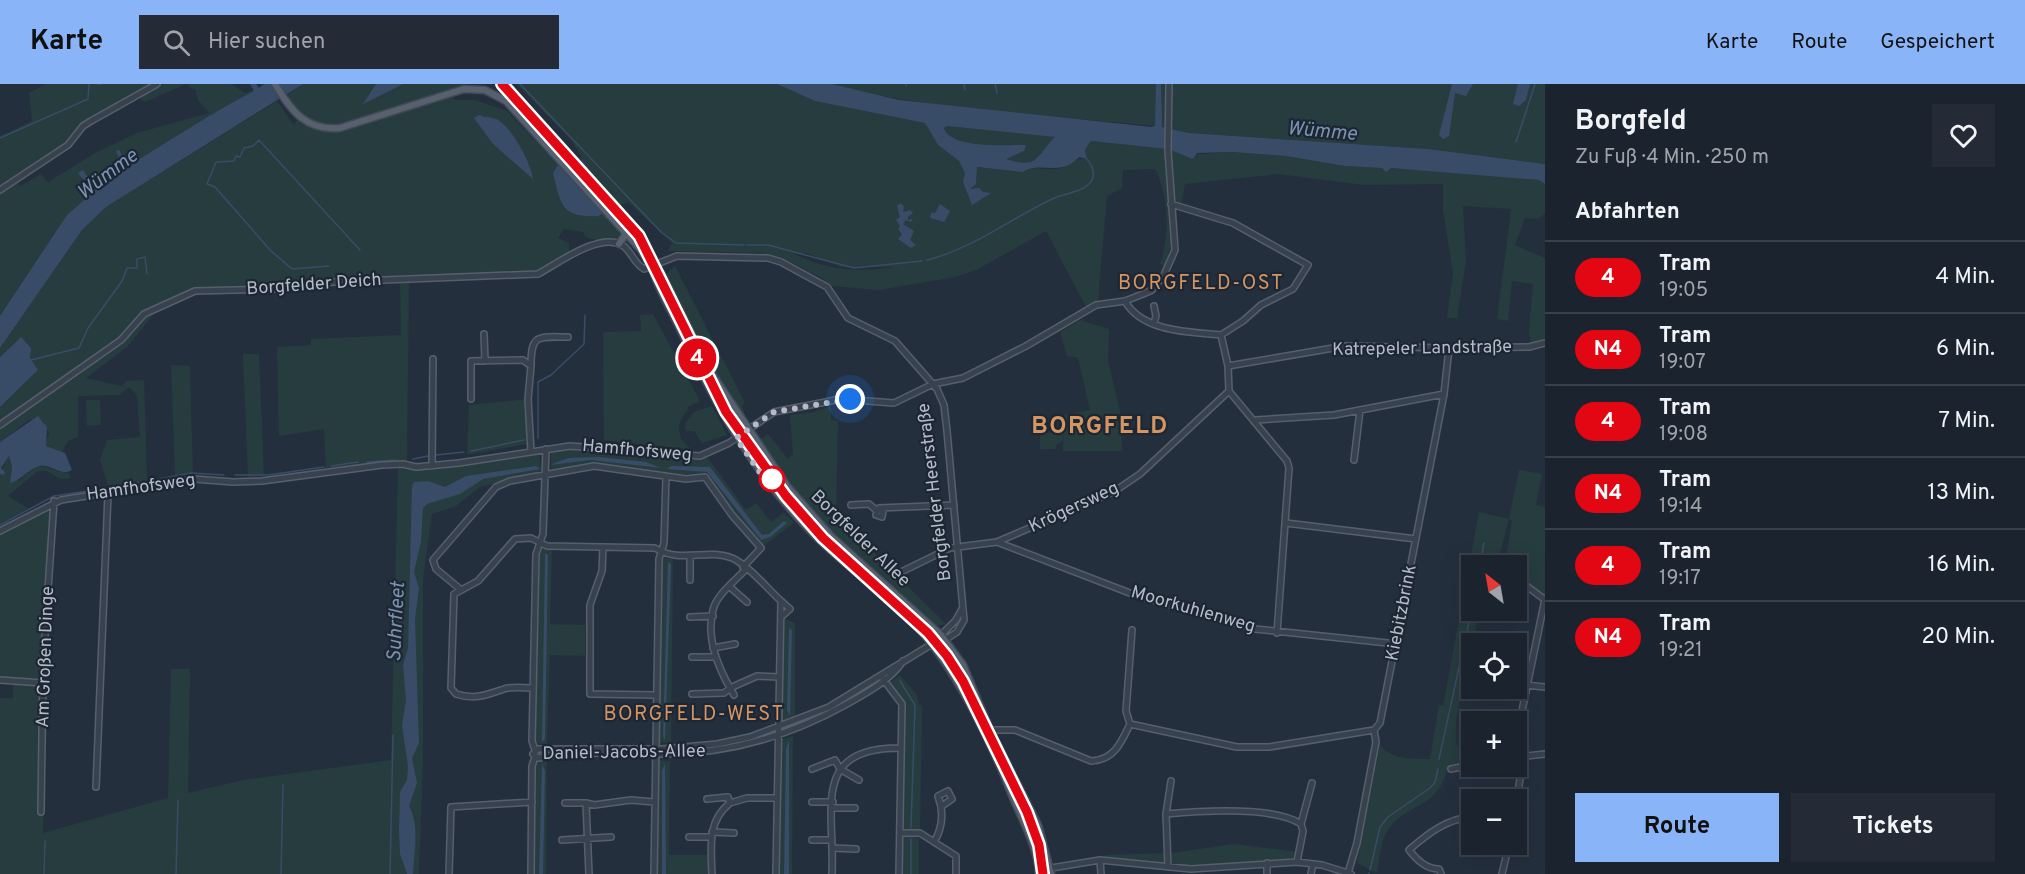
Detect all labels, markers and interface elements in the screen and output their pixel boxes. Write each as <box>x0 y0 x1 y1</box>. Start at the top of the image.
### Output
search box <box>139 15 559 69</box>
text: Karte <box>30 24 103 60</box>
icon: search <box>160 26 193 59</box>
text: Hier suchen <box>208 29 325 56</box>
text: Karte <box>1706 29 1758 56</box>
text: Route <box>1791 29 1847 56</box>
text: Gespeichert <box>1880 29 1995 56</box>
text: Borgfeld <box>1575 104 1687 140</box>
button: heart <box>1932 104 1995 167</box>
water label: Wümme <box>1286 116 1359 148</box>
water label: Wümme <box>72 143 144 206</box>
text: Zu Fuß · 4 Min. · 250 m <box>1575 145 1769 171</box>
text: Abfahrten <box>1575 199 1680 226</box>
text: Tram <box>1659 251 1711 278</box>
text: 4 <box>1601 264 1615 291</box>
text: 4 Min. <box>1935 264 1995 291</box>
street label: Borgfelder Deich <box>246 269 382 301</box>
district label: BORGFELD-OST <box>1118 271 1284 297</box>
text: 19:05 <box>1659 278 1708 304</box>
text: Tram <box>1659 323 1711 350</box>
street label: Katrepeler Landstraße <box>1332 336 1512 362</box>
text: N4 <box>1594 336 1622 363</box>
text: 6 Min. <box>1936 336 1995 363</box>
line badge: 4 <box>678 338 716 378</box>
text: 4 <box>690 345 704 372</box>
text: 19:07 <box>1659 350 1706 376</box>
your location <box>835 384 865 414</box>
text: Tram <box>1659 395 1711 422</box>
street label: Borgfelder Heerstraße <box>913 402 957 582</box>
text: 4 <box>1601 408 1615 435</box>
text: 7 Min. <box>1938 408 1995 435</box>
district label: BORGFELD <box>1031 412 1169 442</box>
text: 19:08 <box>1659 422 1708 448</box>
street label: Hamfhofsweg <box>581 435 693 467</box>
unlabelled marker <box>759 466 785 492</box>
text: Tram <box>1659 467 1711 494</box>
street label: Hamfhofsweg <box>85 469 197 507</box>
street label: Krögersweg <box>1025 477 1123 539</box>
text: N4 <box>1594 480 1622 507</box>
text: 13 Min. <box>1928 480 1995 507</box>
street label: Borgfelder Allee <box>805 485 915 593</box>
text: 19:14 <box>1659 494 1702 520</box>
text: Tram <box>1659 539 1711 566</box>
text: 4 <box>1601 552 1615 579</box>
text: 16 Min. <box>1928 552 1995 579</box>
north arrow <box>1461 555 1527 621</box>
map controls <box>1461 555 1527 855</box>
street label: Kiebitzbrink <box>1381 563 1423 663</box>
text: 19:17 <box>1659 566 1701 592</box>
water label: Suhrfleet <box>382 580 412 663</box>
street label: Moorkuhlenweg <box>1128 581 1258 639</box>
street label: Am Großen Dinge <box>32 586 60 728</box>
text: Tram <box>1659 611 1711 638</box>
text: N4 <box>1594 624 1622 651</box>
text: 20 Min. <box>1921 624 1995 651</box>
button: locate <box>1461 633 1527 699</box>
text: 19:21 <box>1659 638 1703 664</box>
district label: BORGFELD-WEST <box>603 702 785 728</box>
button: + <box>1461 711 1527 777</box>
street label: Daniel-Jacobs-Allee <box>542 740 706 766</box>
button: − <box>1461 789 1527 855</box>
button: Route <box>1575 793 1779 862</box>
button: Tickets <box>1791 793 1995 862</box>

